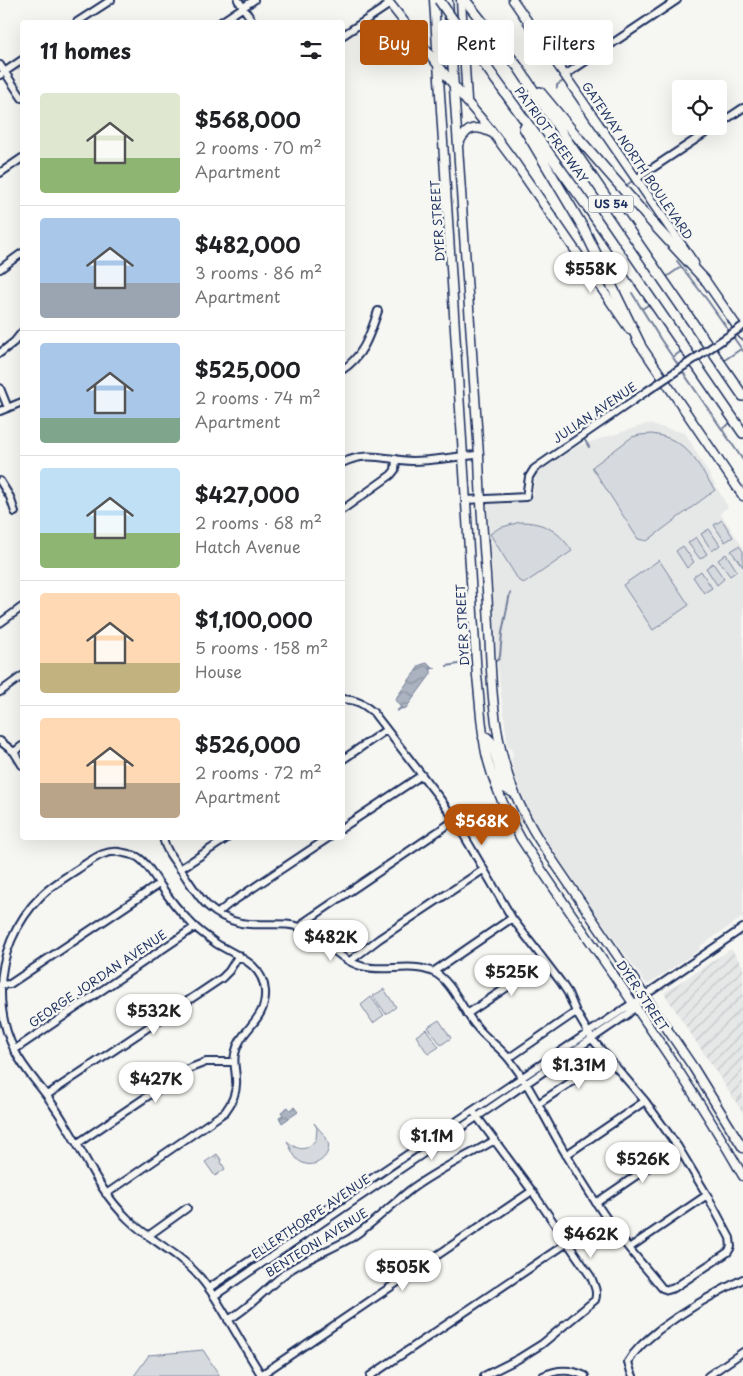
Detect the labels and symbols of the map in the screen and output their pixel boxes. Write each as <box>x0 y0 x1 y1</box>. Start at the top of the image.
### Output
street label: GATEWAY NORTH BOULEVARD <box>578 78 698 243</box>
street label: PATRIOT FREEWAY <box>511 83 593 186</box>
street label: DYER STREET <box>425 179 449 263</box>
road number: US 54 <box>588 195 634 212</box>
pin: $558K <box>556 252 626 294</box>
street label: JULIAN AVENUE <box>549 377 640 447</box>
street label: DYER STREET <box>451 583 473 666</box>
pin: $568K <box>447 804 517 846</box>
pin: $482K <box>296 920 366 962</box>
street label: GEORGE JORDAN AVENUE <box>25 925 170 1031</box>
pin: $525K <box>477 954 547 997</box>
street label: DYER STREET <box>612 956 674 1035</box>
pin: $532K <box>119 994 189 1036</box>
pin: $1.31M <box>538 1048 620 1090</box>
pin: $427K <box>121 1062 191 1104</box>
pin: $1.1M <box>397 1118 467 1161</box>
pin: $526K <box>608 1142 678 1184</box>
street label: ELLERTHORPE AVENUE <box>247 1170 374 1263</box>
street label: BENTEONI AVENUE <box>262 1203 371 1281</box>
pin: $462K <box>556 1216 626 1259</box>
pin: $505K <box>368 1250 438 1292</box>

